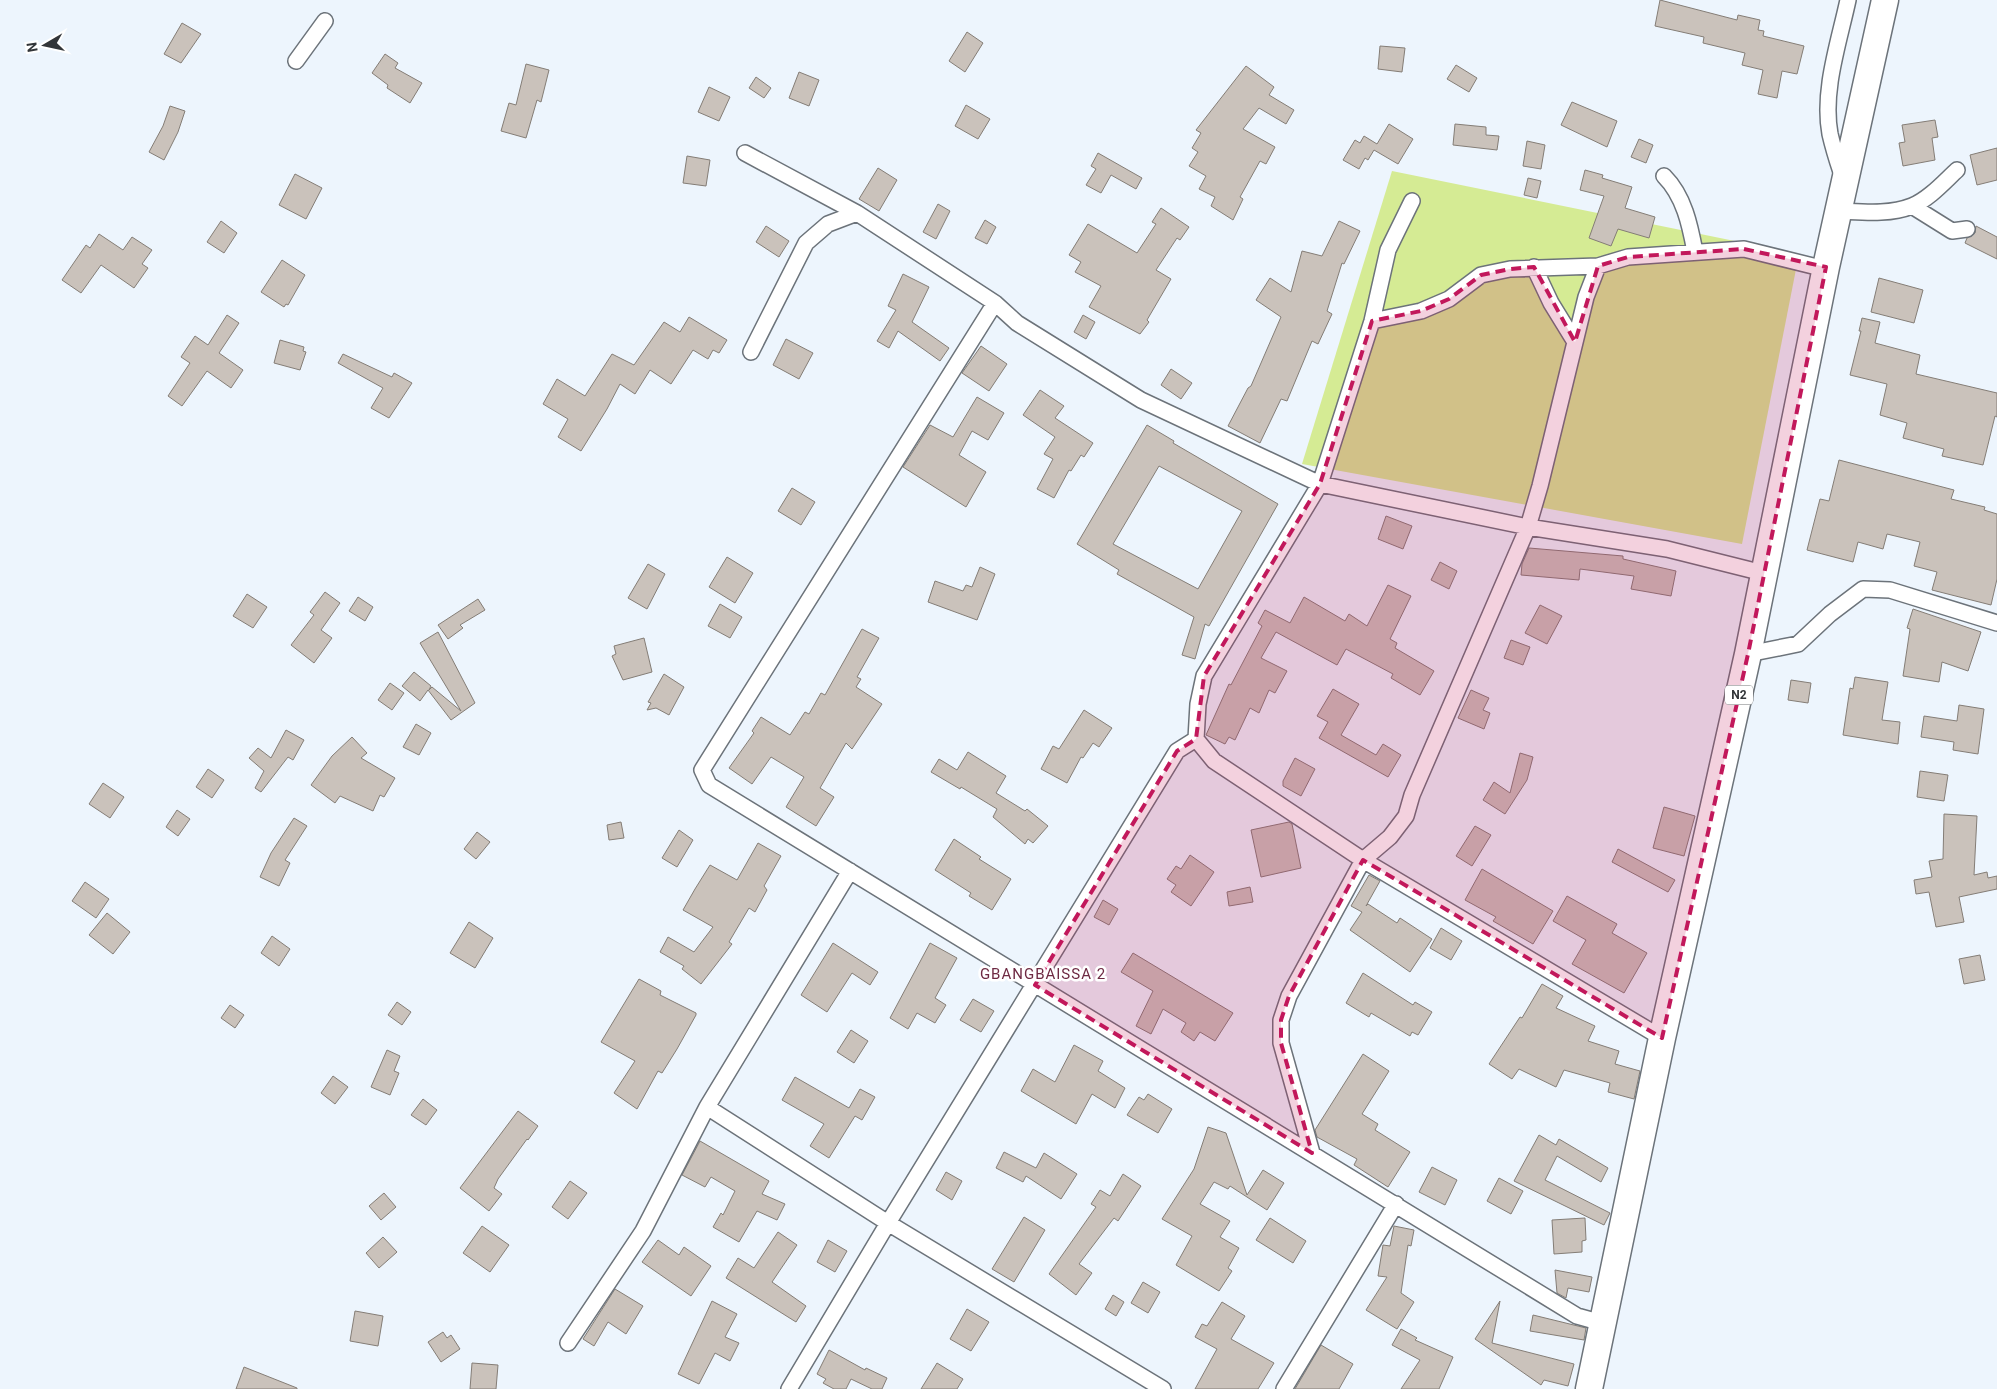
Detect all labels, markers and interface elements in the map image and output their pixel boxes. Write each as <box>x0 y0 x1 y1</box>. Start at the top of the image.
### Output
north arrow <box>20 20 70 70</box>
text: N <box>23 41 41 53</box>
road number: N2 <box>1725 686 1753 704</box>
district label: GBANGBAISSA 2 <box>980 965 1106 983</box>

